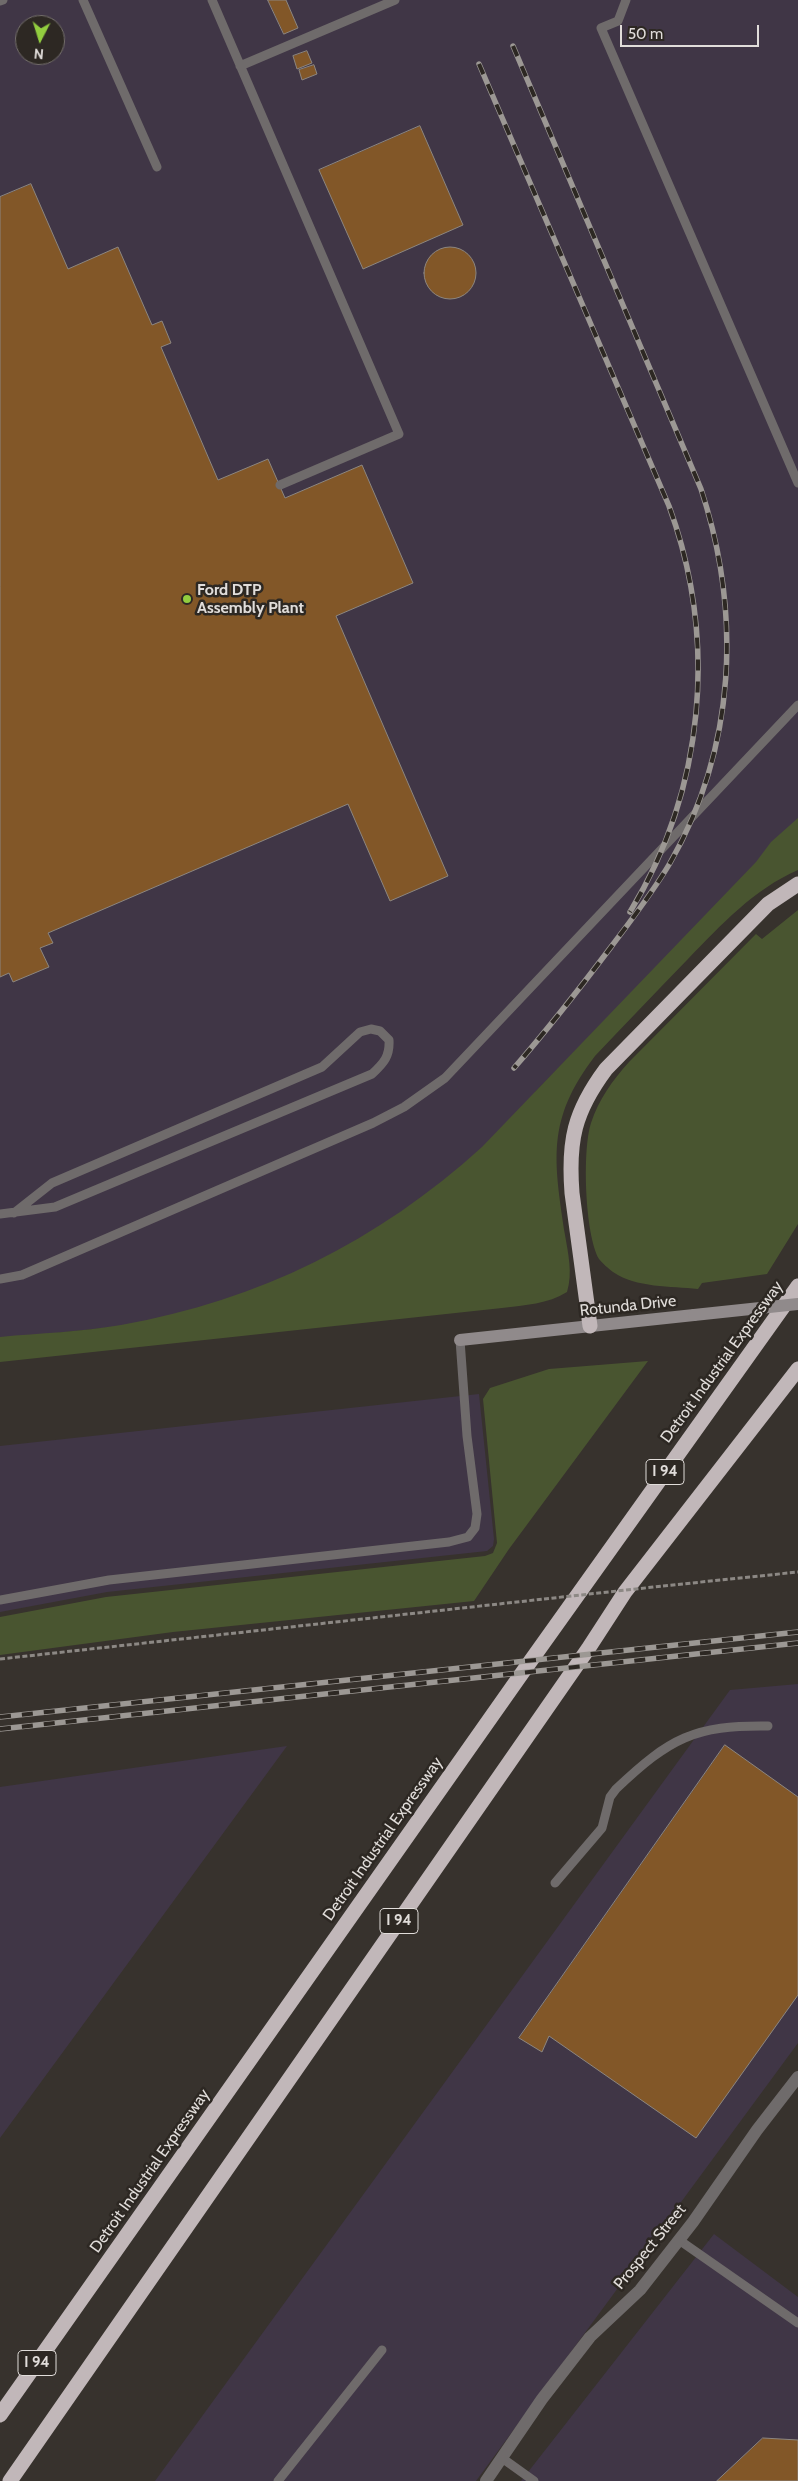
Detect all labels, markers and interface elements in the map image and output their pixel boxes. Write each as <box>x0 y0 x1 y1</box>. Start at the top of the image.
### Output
north arrow <box>15 15 65 65</box>
scale bar <box>623 15 762 47</box>
text: 50 m <box>628 25 663 43</box>
text: N <box>33 45 44 63</box>
place label: Ford DTP Assembly Plant <box>197 580 304 618</box>
marker: Ford DTP Assembly Plant <box>181 593 193 605</box>
street label: Detroit Industrial Expressway <box>657 1277 787 1447</box>
street label: Rotunda Drive <box>579 1291 677 1321</box>
road number: I 94 <box>646 1460 684 1484</box>
street label: Detroit Industrial Expressway <box>319 1753 447 1925</box>
road number: I 94 <box>380 1908 418 1934</box>
street label: Detroit Industrial Expressway <box>86 2085 214 2257</box>
street label: Prospect Street <box>610 2201 690 2293</box>
road number: I 94 <box>18 2350 56 2376</box>

